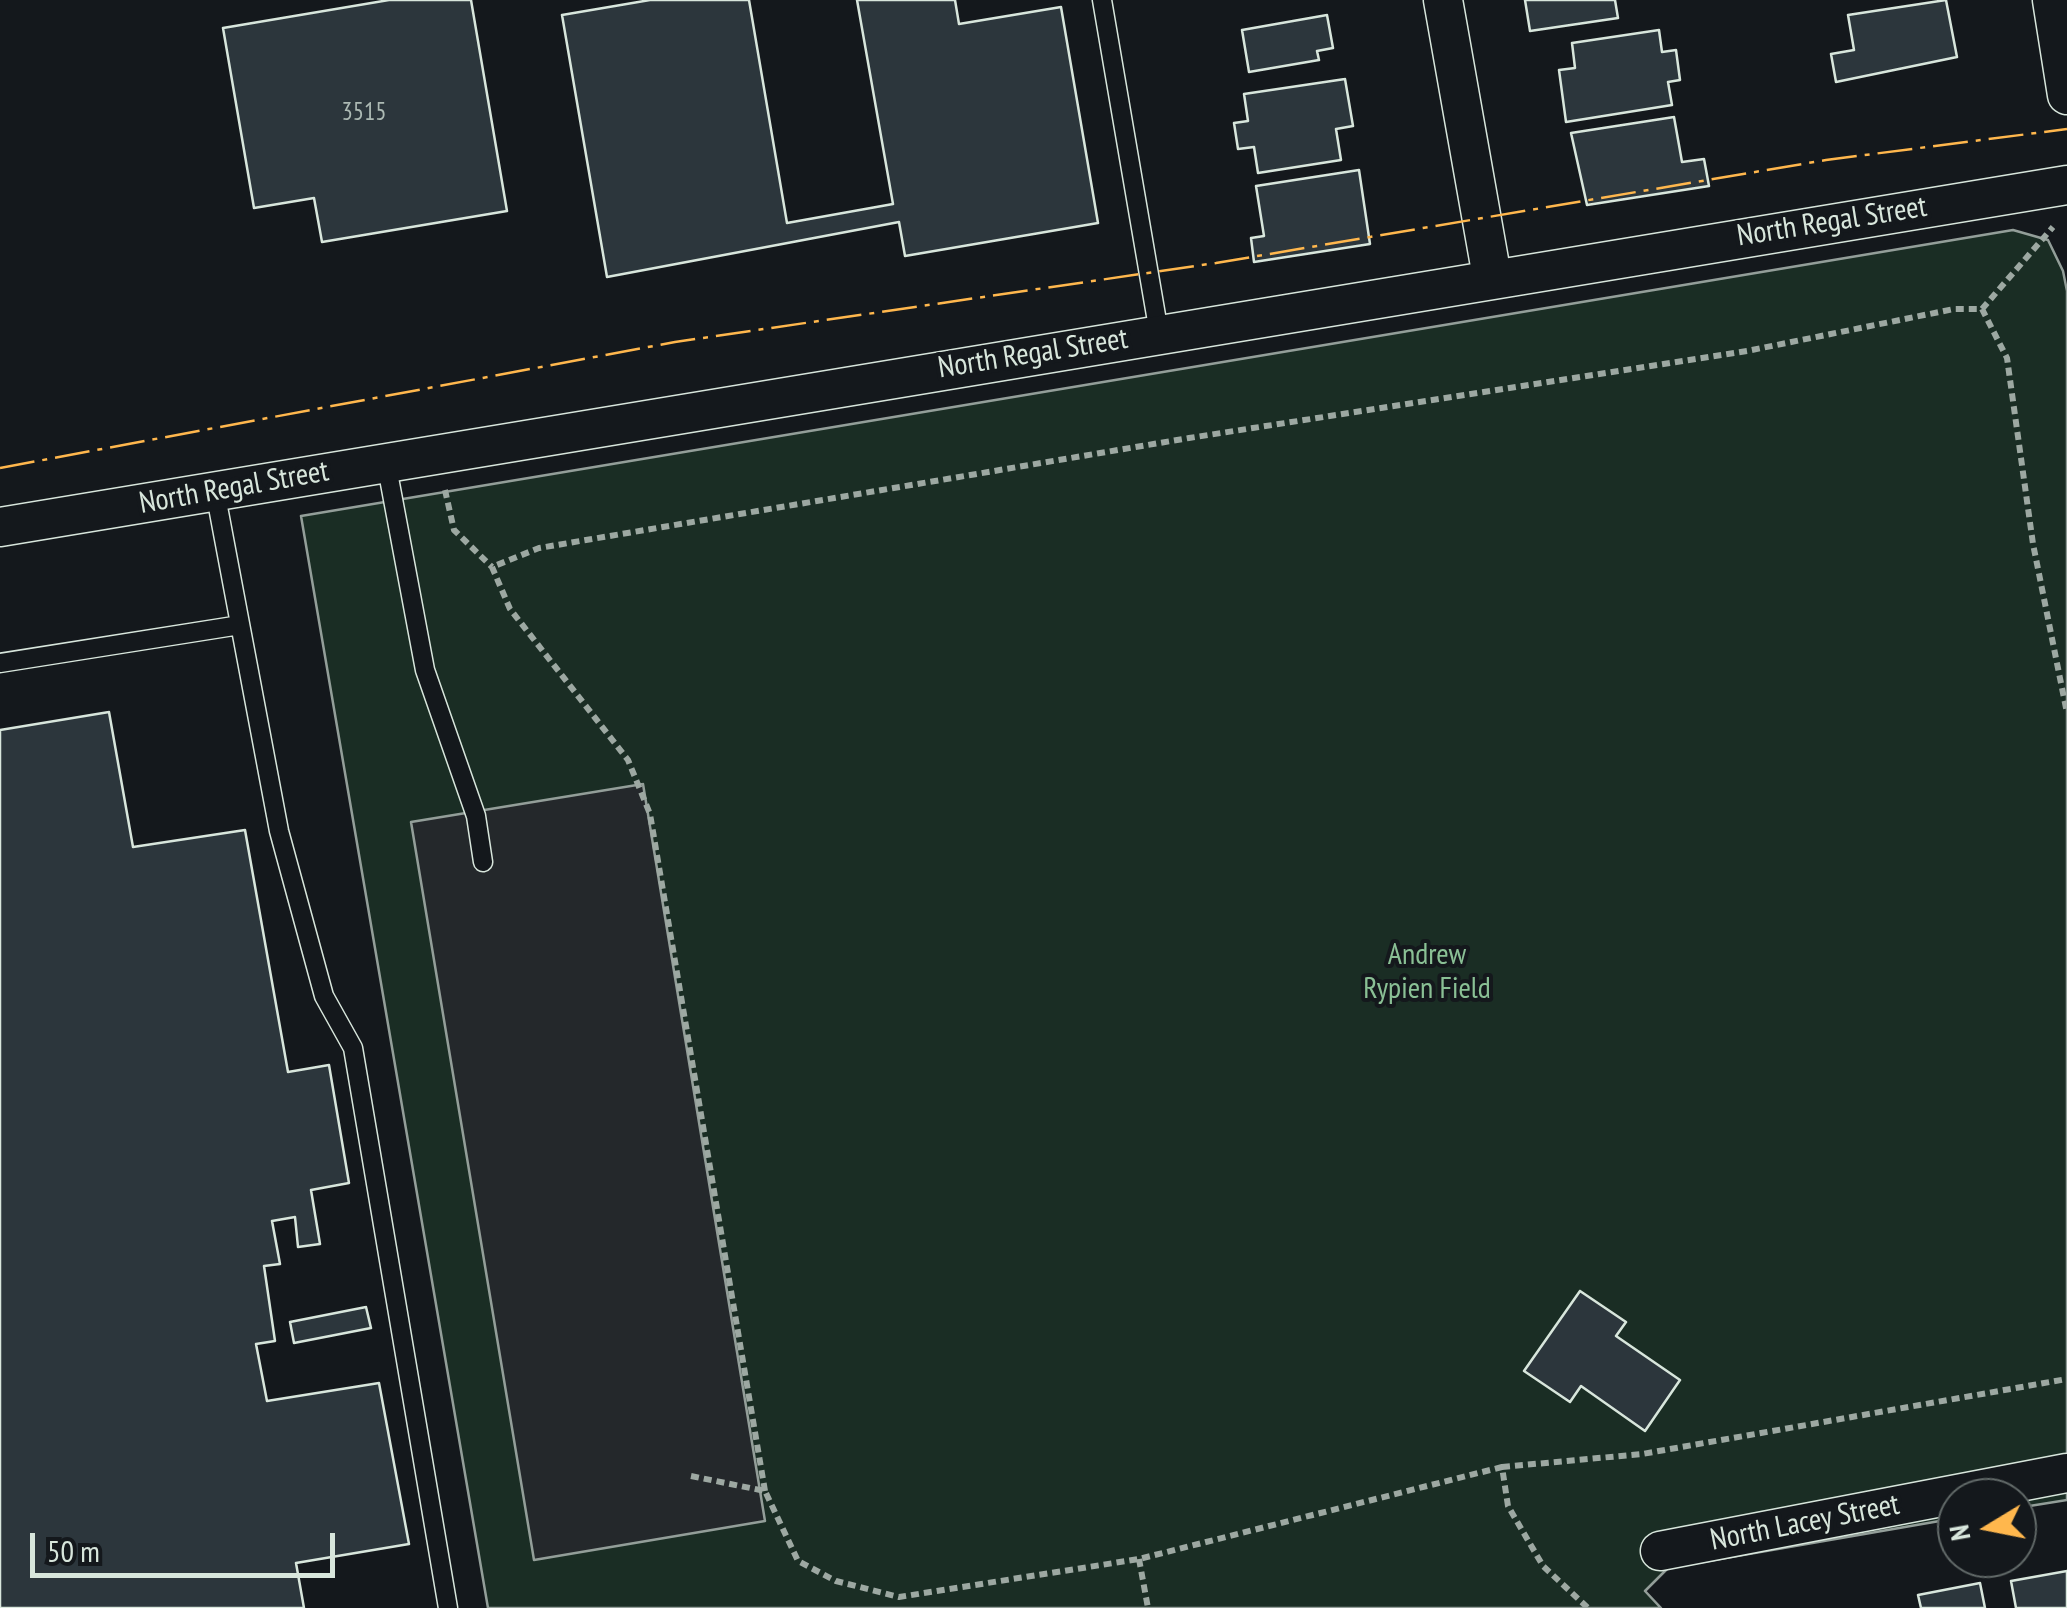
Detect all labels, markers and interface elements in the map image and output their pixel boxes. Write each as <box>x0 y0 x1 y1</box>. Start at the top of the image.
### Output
house number: 3515 <box>342 98 386 128</box>
street label: North Regal Street <box>1735 189 1929 255</box>
street label: North Regal Street <box>936 321 1130 387</box>
street label: North Regal Street <box>137 454 331 522</box>
park label: Andrew Rypien Field <box>1363 937 1491 1008</box>
north arrow <box>1937 1478 2037 1578</box>
street label: North Lacey Street <box>1707 1487 1903 1559</box>
scale bar <box>35 1513 340 1575</box>
text: N <box>1939 1522 1978 1544</box>
text: 50 m <box>47 1531 100 1570</box>

